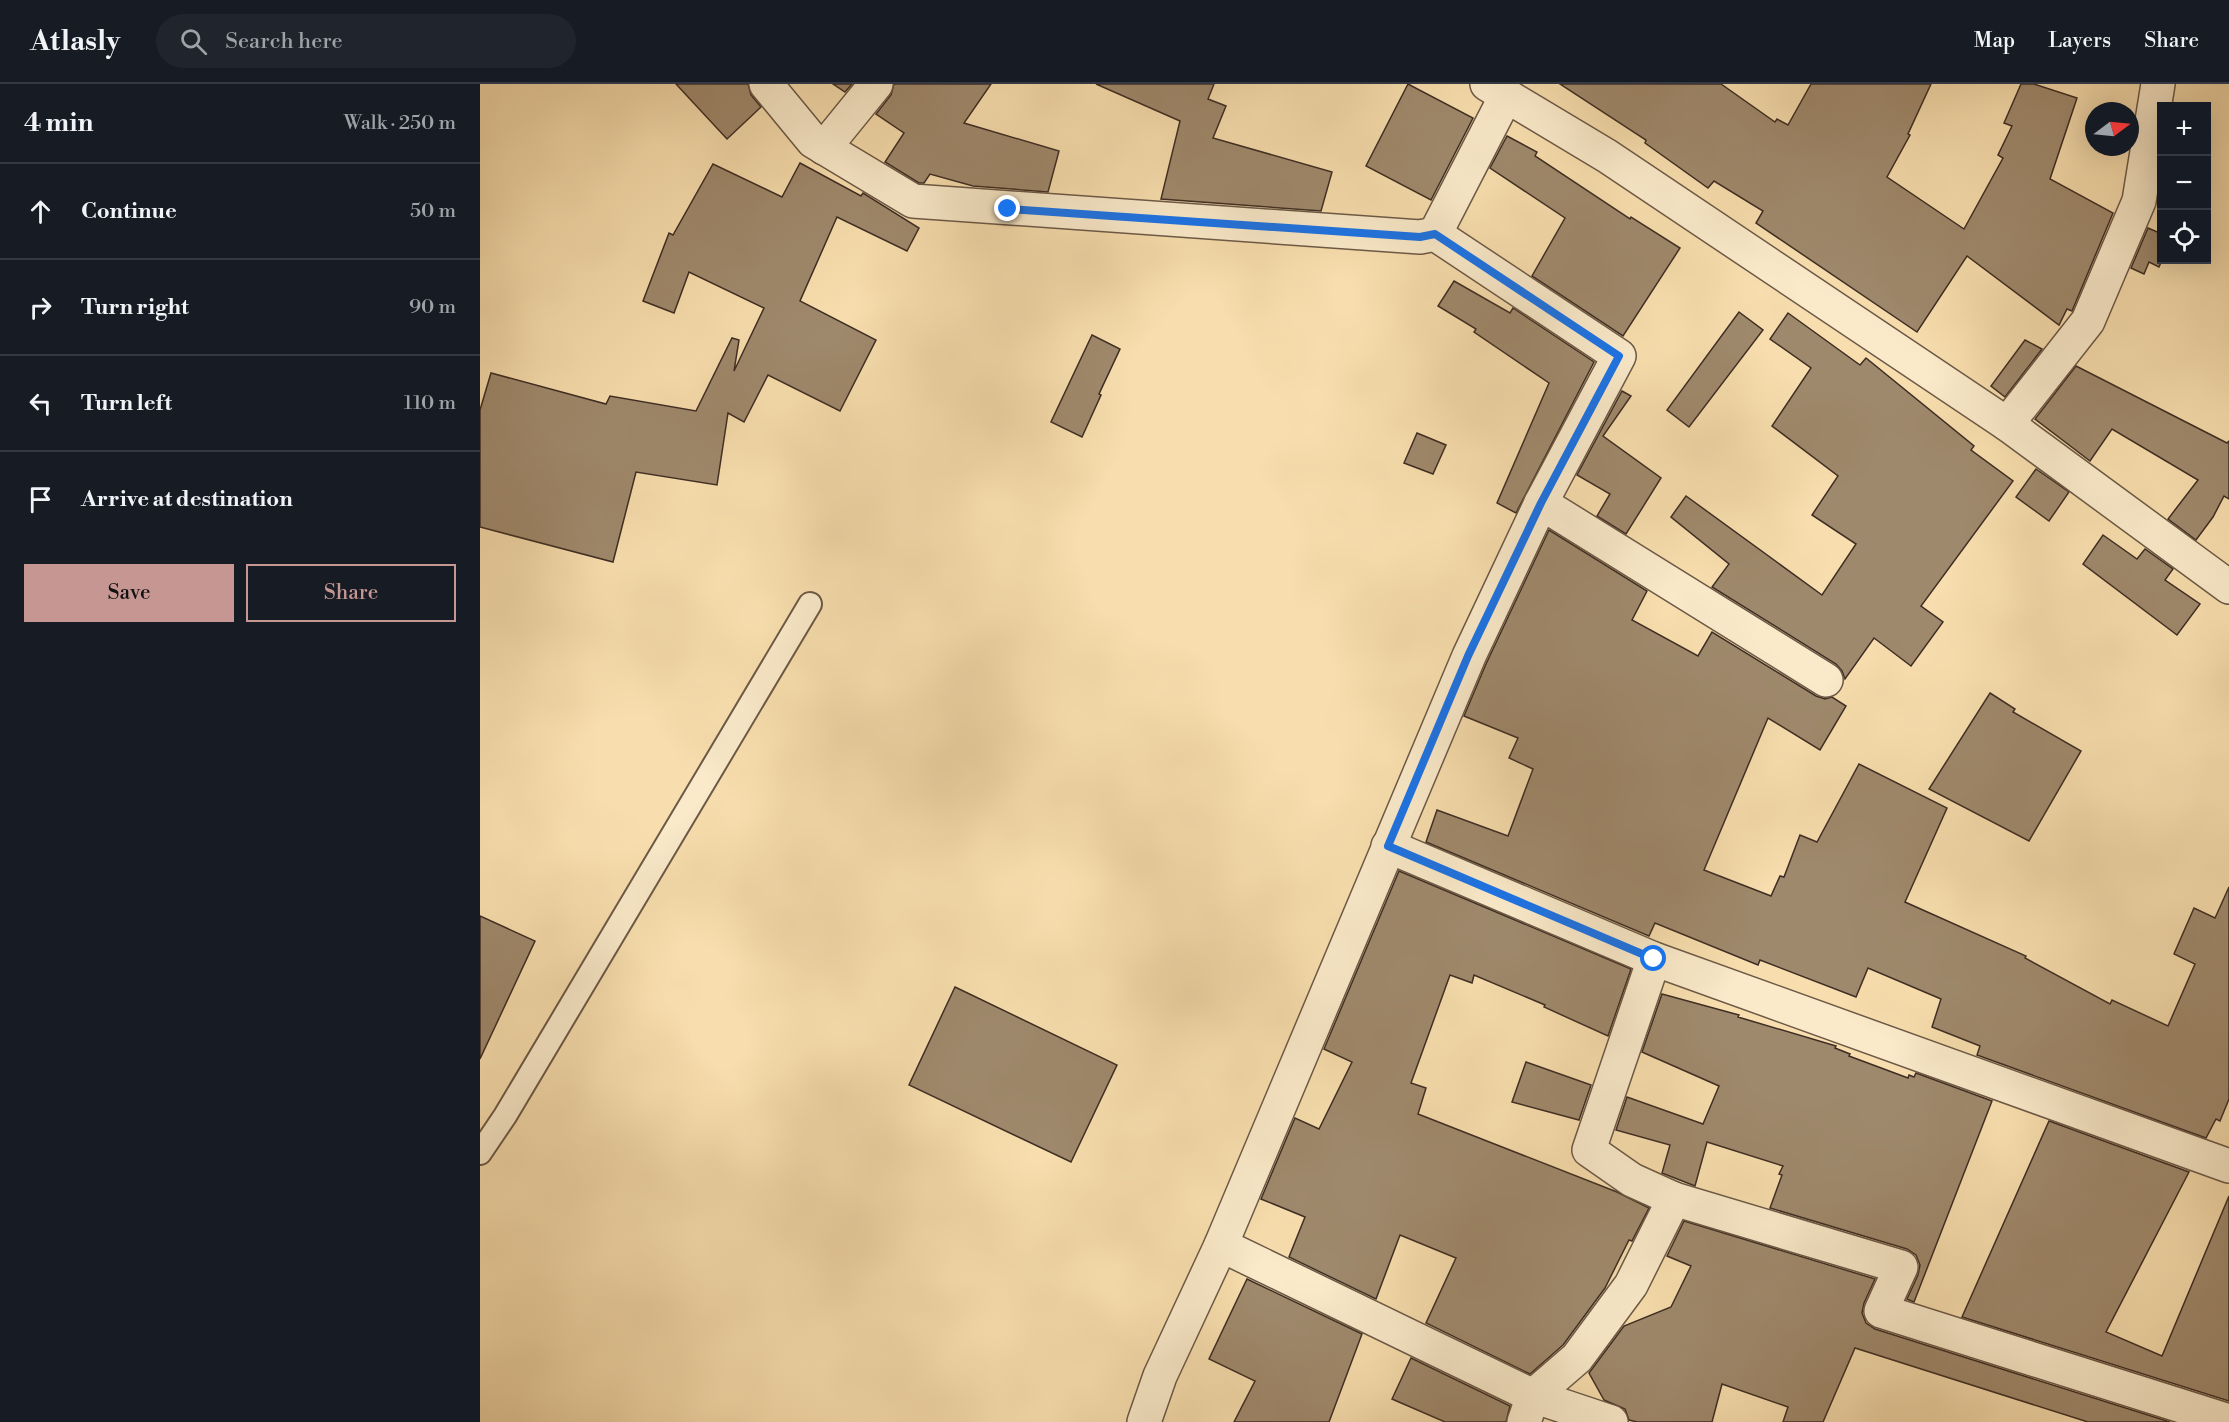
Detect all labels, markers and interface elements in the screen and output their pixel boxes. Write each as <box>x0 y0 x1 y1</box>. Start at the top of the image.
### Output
search box <box>156 14 576 68</box>
text: Atlasly <box>30 24 120 59</box>
icon: search <box>177 25 210 58</box>
text: Search here <box>225 28 343 55</box>
text: Map <box>1974 28 2015 54</box>
text: Layers <box>2048 28 2111 54</box>
text: Share <box>2144 28 2199 54</box>
north arrow <box>2085 102 2139 156</box>
map controls <box>2157 102 2211 264</box>
button: + <box>2157 102 2211 156</box>
text: 4 min <box>24 107 94 139</box>
text: Walk · 250 m <box>344 111 456 136</box>
button: − <box>2157 156 2211 210</box>
icon: ahead <box>24 195 57 228</box>
route end <box>994 195 1020 221</box>
text: Continue <box>81 198 177 225</box>
text: 50 m <box>410 199 456 224</box>
button: locate <box>2157 210 2211 264</box>
icon: right <box>24 291 57 324</box>
text: Turn right <box>81 294 189 321</box>
text: 90 m <box>409 295 456 320</box>
icon: left <box>24 387 57 420</box>
text: Turn left <box>81 390 172 417</box>
text: 110 m <box>404 391 456 416</box>
icon: arrive <box>24 483 57 516</box>
text: Arrive at destination <box>81 486 293 513</box>
button: Save <box>24 564 234 622</box>
button: Share <box>246 564 456 622</box>
route start <box>1640 945 1666 971</box>

